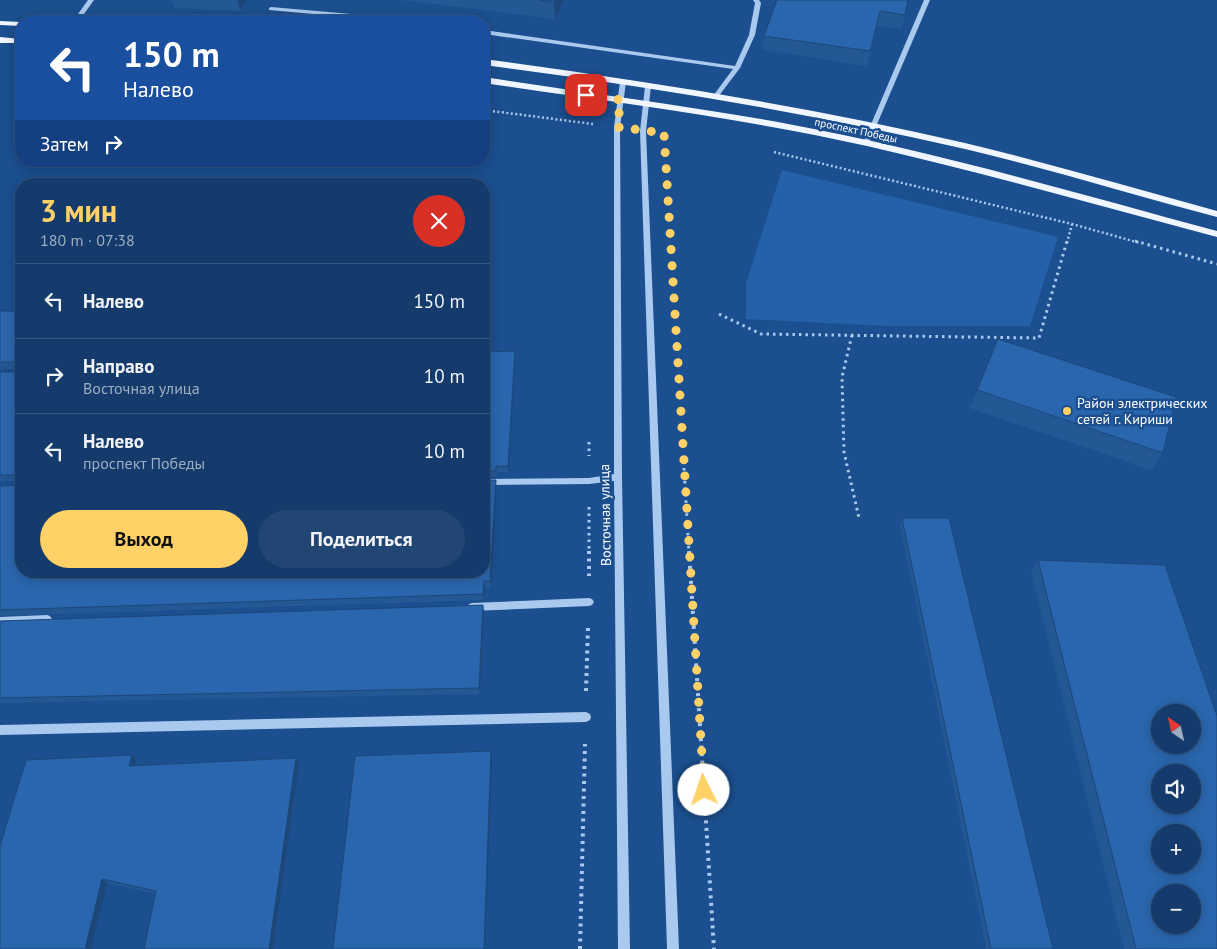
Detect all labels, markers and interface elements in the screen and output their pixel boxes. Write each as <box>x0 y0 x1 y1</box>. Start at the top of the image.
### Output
text: 150 m <box>123 31 220 77</box>
icon: left <box>40 35 105 100</box>
pin <box>565 74 607 116</box>
text: Налево <box>123 75 194 103</box>
icon: arrive <box>572 81 600 109</box>
street label: проспект Победы <box>813 114 899 146</box>
icon: right <box>99 130 127 158</box>
text: Затем <box>40 132 89 156</box>
text: 3 мин <box>40 191 117 230</box>
button: close <box>413 195 465 247</box>
text: 180 m · 07:38 <box>40 230 135 250</box>
icon: left <box>40 287 68 315</box>
text: Налево <box>83 289 144 313</box>
text: 150 m <box>413 289 465 313</box>
text: Направо <box>83 354 154 378</box>
icon: right <box>40 362 68 390</box>
text: 10 m <box>424 364 465 388</box>
text: Восточная улица <box>83 378 200 398</box>
place label: Район электрических сетей г. Кириши <box>1077 394 1207 428</box>
marker: Район электрических сетей г. Кириши <box>1061 405 1073 417</box>
text: Налево <box>83 429 144 453</box>
icon: left <box>40 437 68 465</box>
text: 10 m <box>424 439 465 463</box>
text: проспект Победы <box>83 453 205 473</box>
street label: Восточная улица <box>595 464 615 566</box>
button: Выход <box>40 510 248 568</box>
button: Поделиться <box>258 510 465 568</box>
north arrow <box>1151 704 1201 754</box>
map controls <box>1151 704 1201 934</box>
position arrow <box>677 763 729 815</box>
button: sound <box>1151 764 1201 814</box>
button: + <box>1151 824 1201 874</box>
button: − <box>1151 884 1201 934</box>

